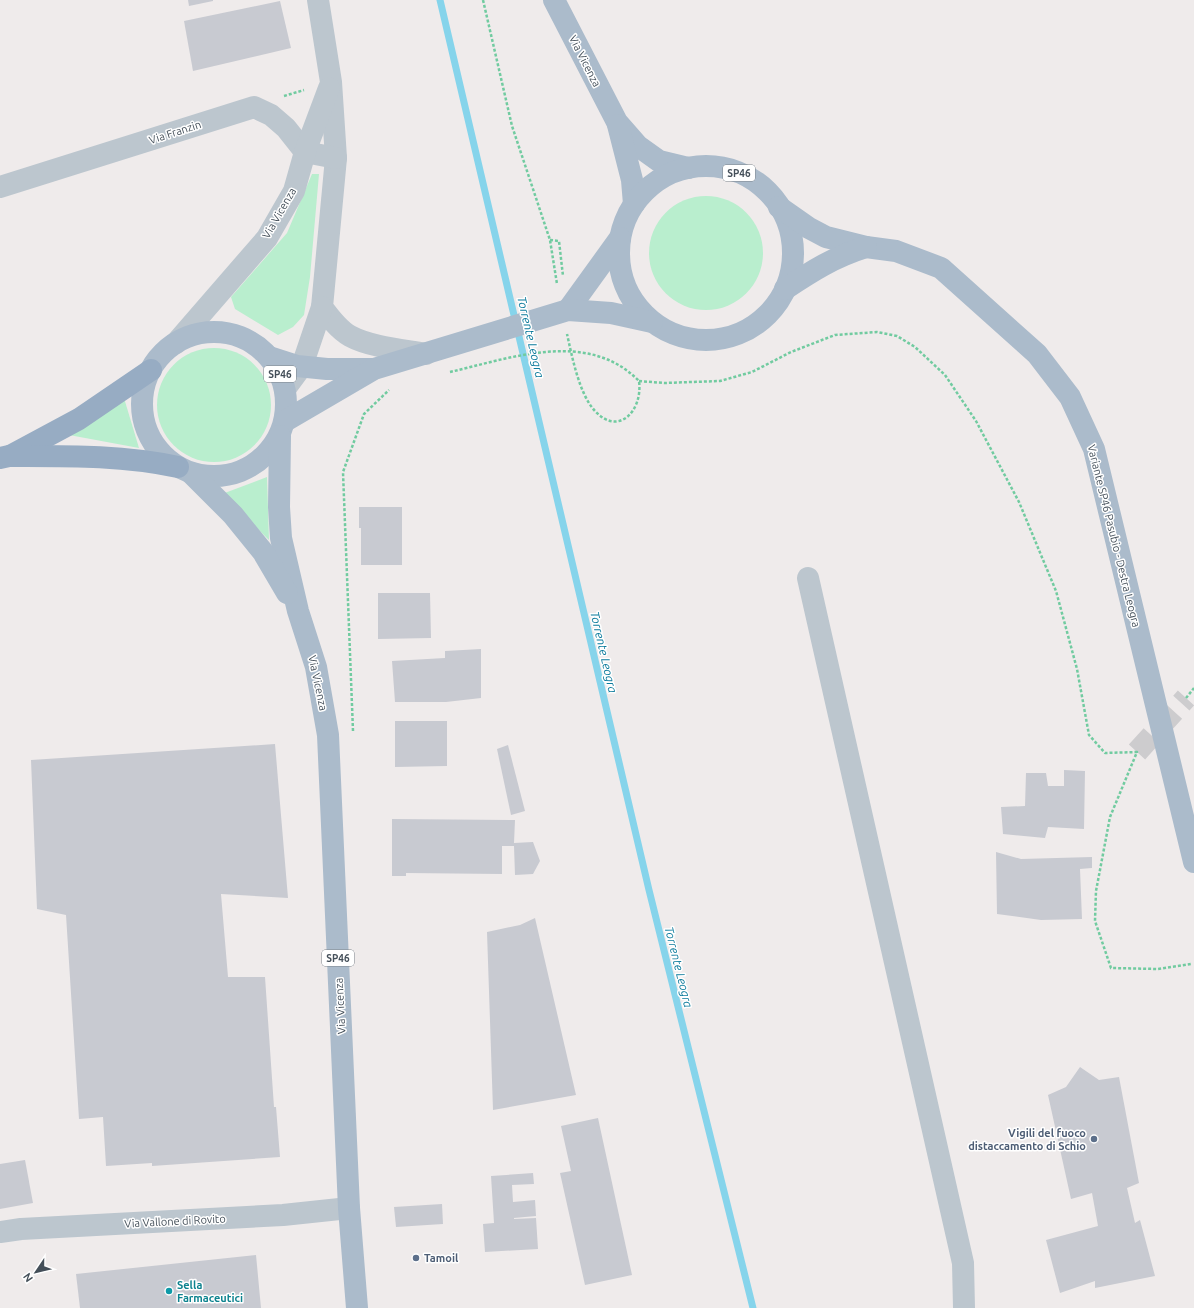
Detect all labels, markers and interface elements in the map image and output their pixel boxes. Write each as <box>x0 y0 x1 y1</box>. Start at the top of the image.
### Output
street label: Via Vicenza <box>567 33 603 89</box>
street label: Via Franzin <box>148 118 202 146</box>
road number: SP46 <box>723 165 755 181</box>
street label: Via Vicenza <box>260 186 298 240</box>
water label: Torrente Leogra <box>515 295 547 379</box>
road number: SP46 <box>264 366 296 382</box>
street label: Variante SP46 Pasubio - Destra Leogra <box>1085 443 1143 629</box>
water label: Torrente Leogra <box>588 610 620 694</box>
street label: Via Vicenza <box>306 654 330 712</box>
water label: Torrente Leogra <box>663 925 695 1009</box>
road number: SP46 <box>322 950 354 966</box>
street label: Via Vicenza <box>333 978 347 1034</box>
place label: Vigili del fuoco distaccamento di Schio <box>968 1127 1086 1152</box>
marker: Vigili del fuoco distaccamento di Schio <box>1089 1134 1099 1144</box>
street label: Via Vallone di Rovito <box>124 1212 226 1230</box>
north arrow <box>16 1252 56 1292</box>
place label: Tamoil <box>424 1252 459 1264</box>
marker: Tamoil <box>411 1253 421 1263</box>
text: N <box>21 1271 35 1285</box>
place label: Sella Farmaceutici <box>177 1279 243 1304</box>
marker: Sella Farmaceutici <box>164 1286 174 1296</box>

